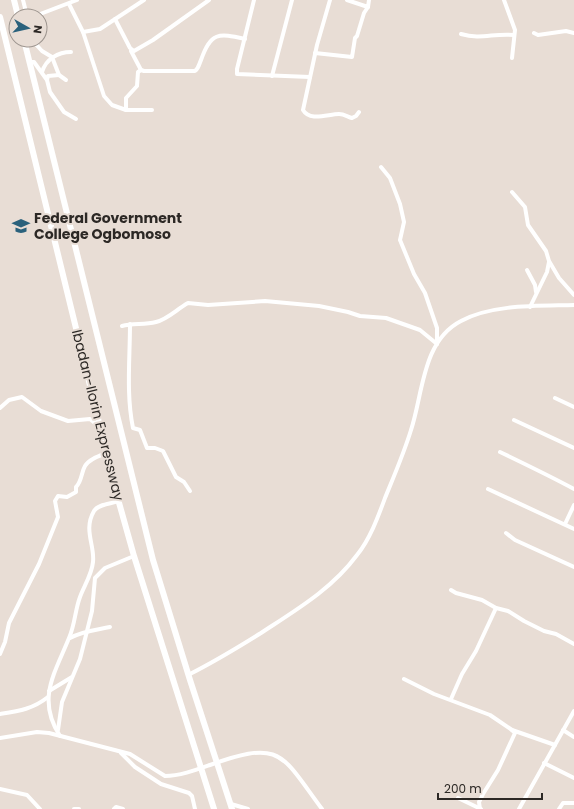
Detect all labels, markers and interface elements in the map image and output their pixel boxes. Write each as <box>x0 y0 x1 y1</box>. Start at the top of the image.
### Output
north arrow <box>8 8 48 48</box>
text: N <box>29 24 46 35</box>
place label: Federal Government College Ogbomoso <box>34 208 182 244</box>
school or university icon: Federal Government College Ogbomoso <box>11 216 31 236</box>
street label: Ibadan-Ilorin Expressway <box>67 327 129 503</box>
scale bar <box>438 775 542 801</box>
text: 200 m <box>444 780 482 797</box>

